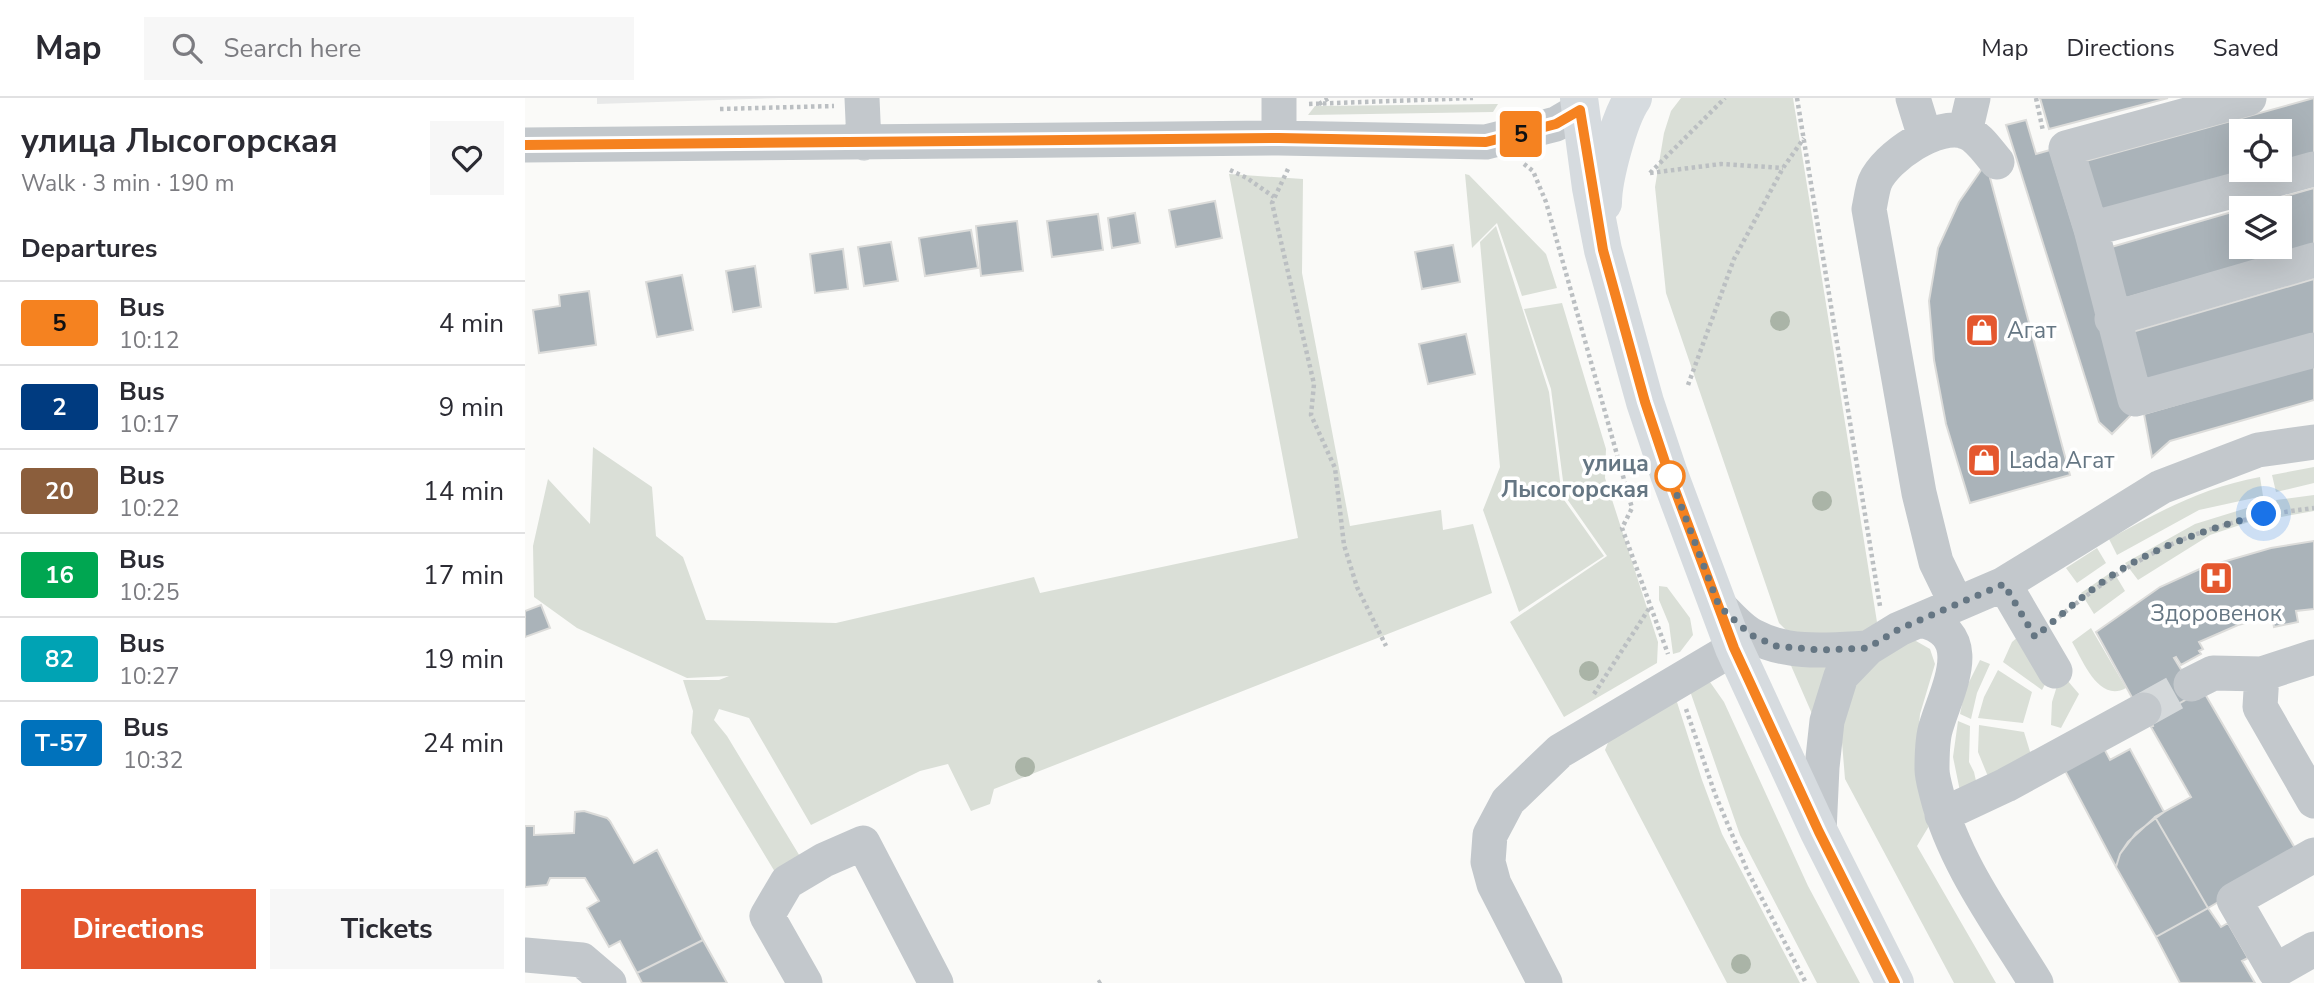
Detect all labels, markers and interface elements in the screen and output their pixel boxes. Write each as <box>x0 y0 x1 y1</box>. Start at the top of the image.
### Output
search box <box>144 17 634 80</box>
text: Map <box>35 26 102 71</box>
icon: search <box>168 29 206 67</box>
text: Search here <box>224 31 361 66</box>
text: Map <box>1981 32 2028 64</box>
text: Directions <box>2066 32 2175 64</box>
text: Saved <box>2213 32 2279 64</box>
line badge: 5 <box>1498 111 1544 157</box>
text: 5 <box>1514 118 1528 150</box>
text: улица Лысогорская <box>21 119 338 164</box>
map controls <box>2229 119 2292 259</box>
button: locate <box>2229 119 2292 182</box>
button: heart <box>430 121 504 195</box>
text: Walk · 3 min · 190 m <box>21 168 234 199</box>
button: layers <box>2229 196 2292 259</box>
text: Departures <box>21 231 157 266</box>
text: Bus <box>119 290 165 325</box>
text: 4 min <box>439 306 504 341</box>
text: 5 <box>52 307 67 339</box>
shop icon: Агат <box>1963 311 2001 349</box>
place label: Агат <box>2007 315 2057 346</box>
text: 10:12 <box>119 325 179 356</box>
text: Bus <box>119 374 165 409</box>
text: 9 min <box>439 390 504 425</box>
text: 2 <box>52 391 67 423</box>
text: 10:17 <box>119 409 179 440</box>
shop icon: Lada Агат <box>1965 441 2003 479</box>
place label: Lada Агат <box>2009 445 2115 476</box>
place label: улица Лысогорская <box>1501 448 1649 505</box>
text: Bus <box>119 458 165 493</box>
marker: улица Лысогорская <box>1655 461 1685 491</box>
text: 14 min <box>423 474 504 509</box>
text: 20 <box>45 475 74 507</box>
text: 10:22 <box>119 493 179 524</box>
your location <box>2246 496 2281 531</box>
text: Bus <box>119 542 165 577</box>
text: 17 min <box>423 558 504 593</box>
text: 16 <box>45 559 74 591</box>
hospital icon: Здоровенок <box>2197 559 2235 597</box>
text: 10:25 <box>119 577 179 608</box>
place label: Здоровенок <box>2150 598 2283 629</box>
text: Bus <box>119 626 165 661</box>
text: 19 min <box>423 642 504 677</box>
text: 82 <box>45 643 74 675</box>
text: 10:27 <box>119 661 179 692</box>
text: Bus <box>123 710 169 745</box>
text: 24 min <box>423 726 504 761</box>
text: Т-57 <box>35 727 88 759</box>
text: 10:32 <box>123 745 183 776</box>
button: Directions <box>21 889 256 969</box>
button: Tickets <box>270 889 504 969</box>

